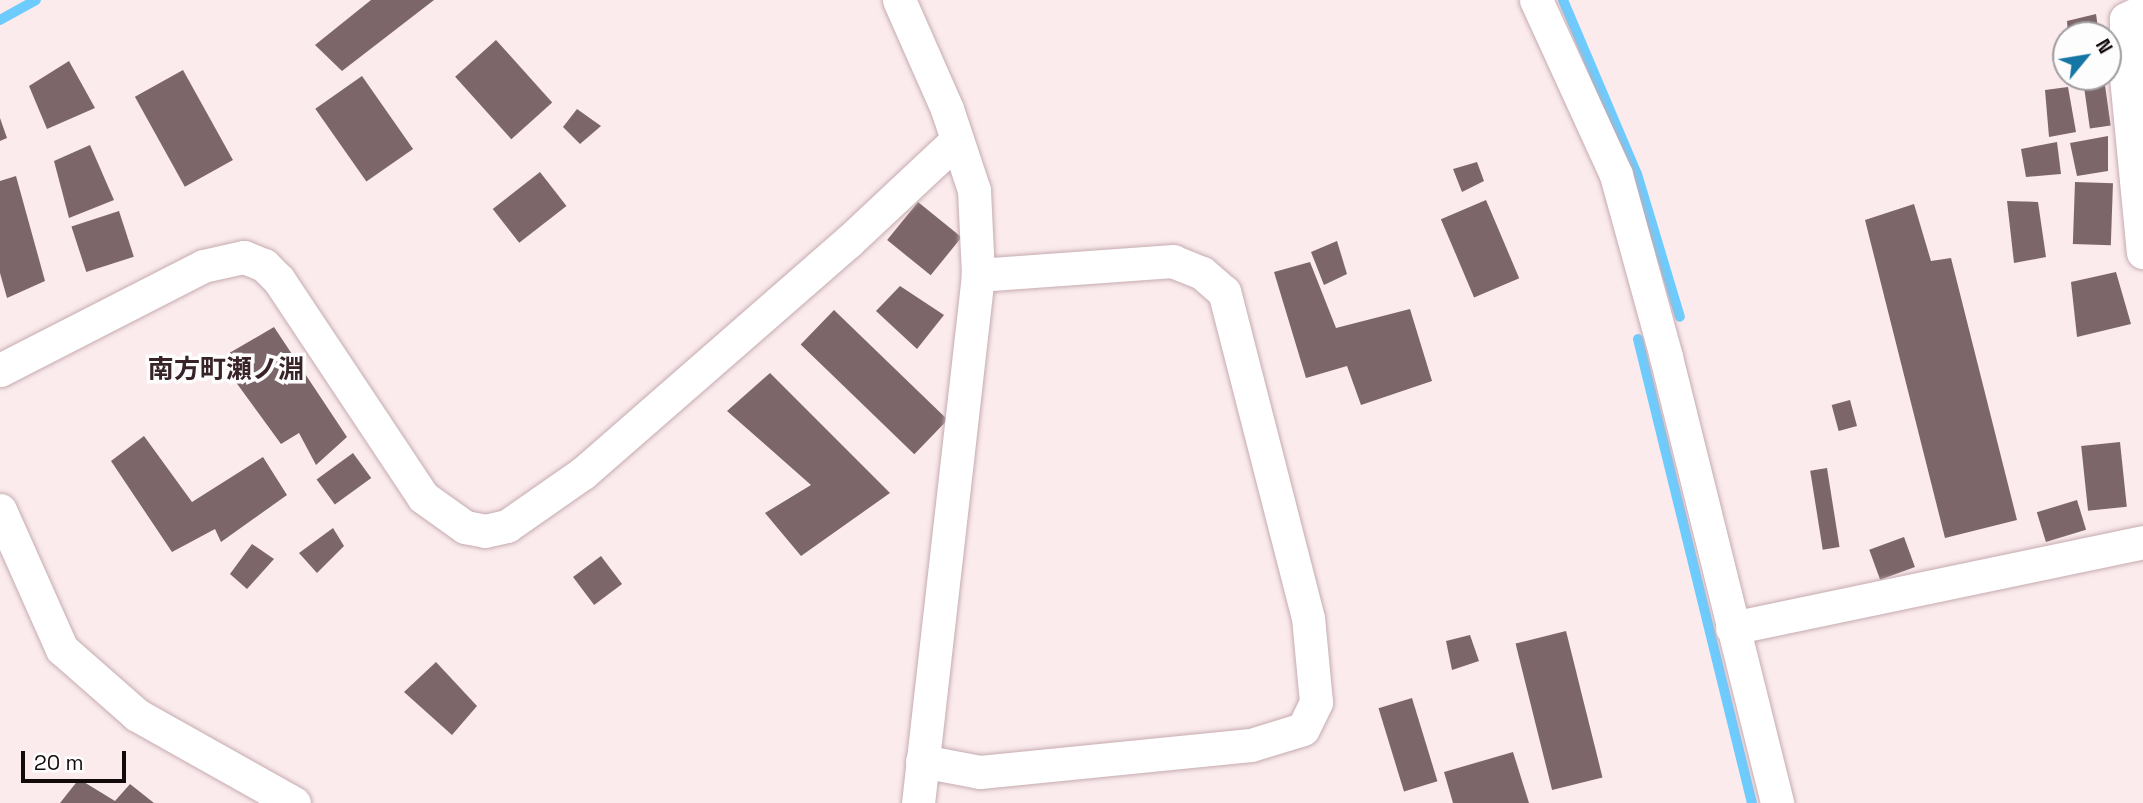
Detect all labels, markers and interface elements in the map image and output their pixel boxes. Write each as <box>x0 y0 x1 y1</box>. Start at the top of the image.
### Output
north arrow <box>2052 21 2122 91</box>
text: N <box>2090 34 2118 58</box>
district label: 南方町瀬ノ淵 <box>148 354 304 386</box>
scale bar <box>24 736 130 780</box>
text: 20 m <box>34 749 84 776</box>

